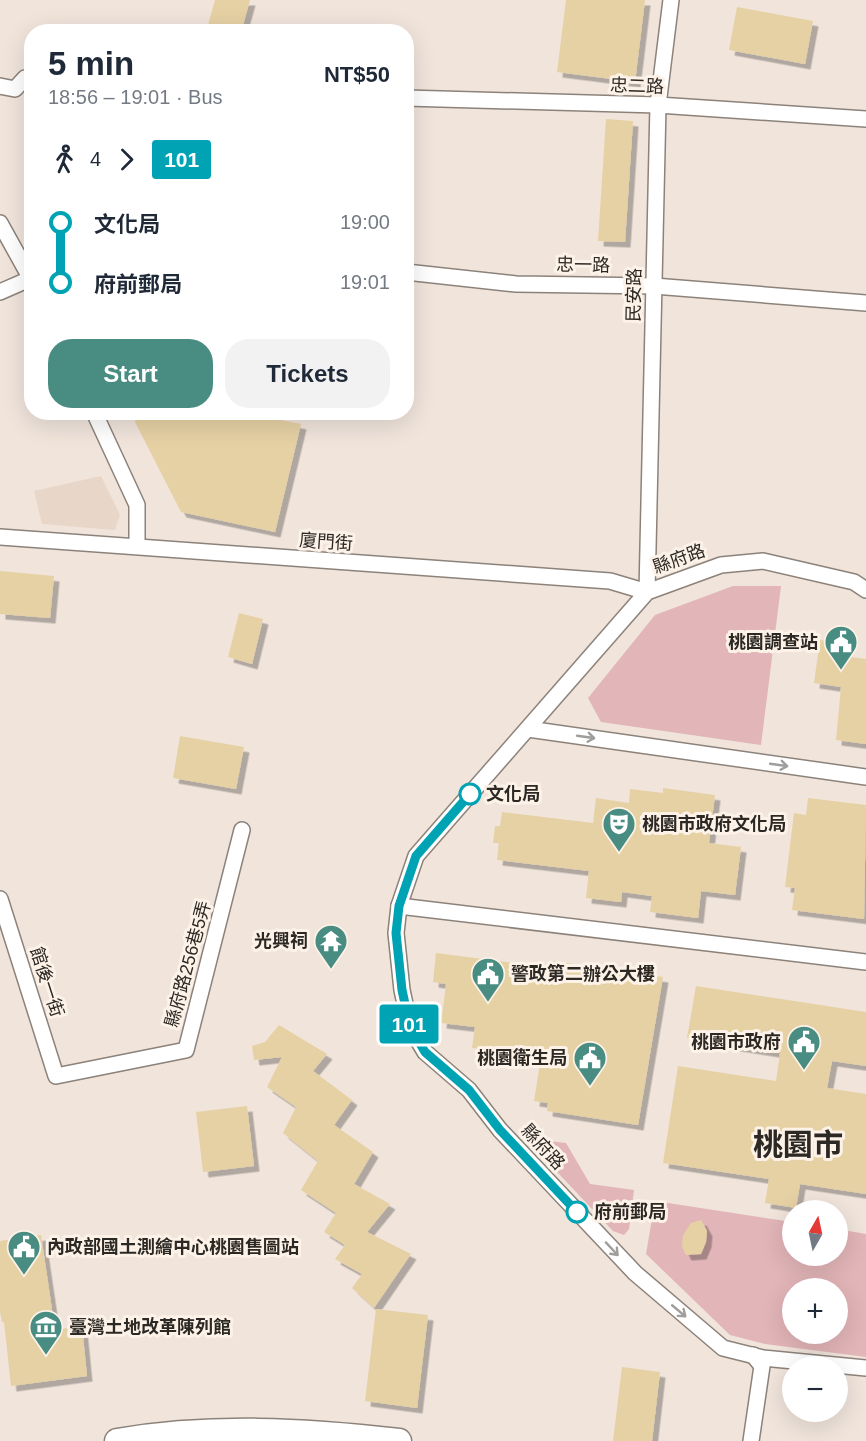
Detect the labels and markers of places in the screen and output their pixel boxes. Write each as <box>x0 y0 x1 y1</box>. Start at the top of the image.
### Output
public building icon: 桃園調查站 <box>823 624 859 671</box>
place label: 桃園調查站 <box>728 632 818 652</box>
marker: 文化局 <box>459 783 481 805</box>
place label: 文化局 <box>486 784 540 804</box>
theatre icon: 桃園市政府文化局 <box>601 806 637 853</box>
place label: 桃園市政府文化局 <box>642 813 786 834</box>
temple icon: 光興祠 <box>313 923 349 970</box>
place label: 光興祠 <box>254 931 308 951</box>
public building icon: 警政第二辦公大樓 <box>470 956 506 1003</box>
place label: 警政第二辦公大樓 <box>511 963 655 984</box>
public building icon: 桃園市政府 <box>786 1024 822 1071</box>
place label: 桃園市政府 <box>691 1031 781 1052</box>
public building icon: 桃園衛生局 <box>572 1040 608 1087</box>
place label: 桃園衛生局 <box>477 1047 567 1068</box>
marker: 府前郵局 <box>566 1201 588 1223</box>
place label: 府前郵局 <box>594 1201 666 1222</box>
public building icon: 內政部國土測繪中心桃園售圖站 <box>6 1229 42 1276</box>
place label: 內政部國土測繪中心桃園售圖站 <box>47 1236 299 1257</box>
museum icon: 臺灣土地改革陳列館 <box>28 1309 64 1356</box>
place label: 臺灣土地改革陳列館 <box>69 1316 231 1337</box>

